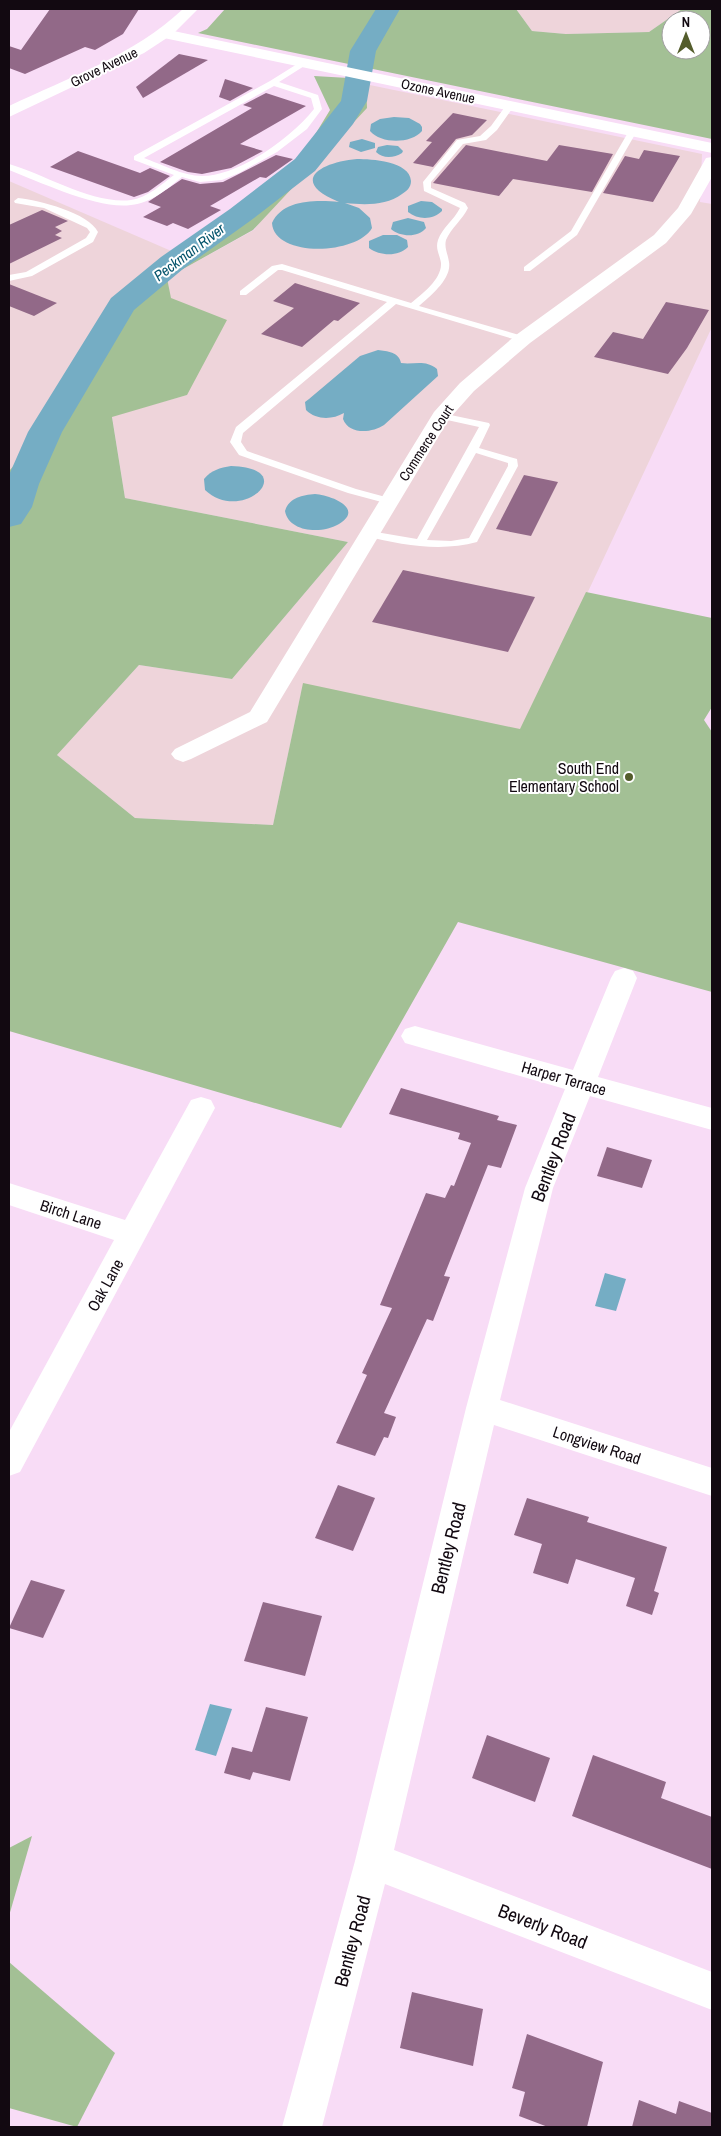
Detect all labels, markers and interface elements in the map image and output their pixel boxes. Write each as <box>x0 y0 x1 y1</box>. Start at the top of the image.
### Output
north arrow <box>661 10 711 60</box>
text: N <box>682 13 690 31</box>
street label: Grove Avenue <box>67 43 141 91</box>
street label: Ozone Avenue <box>399 74 477 108</box>
water label: Peckman River <box>149 218 230 286</box>
street label: Commerce Court <box>395 401 457 485</box>
place label: South End Elementary School <box>509 757 619 797</box>
marker: South End Elementary School <box>623 771 635 783</box>
street label: Harper Terrace <box>519 1055 609 1101</box>
street label: Bentley Road <box>524 1109 582 1205</box>
street label: Birch Lane <box>37 1194 105 1234</box>
street label: Oak Lane <box>82 1255 128 1315</box>
street label: Longview Road <box>550 1420 644 1470</box>
street label: Bentley Road <box>424 1499 472 1597</box>
street label: Bentley Road <box>327 1892 377 1990</box>
street label: Beverly Road <box>495 1897 591 1955</box>

